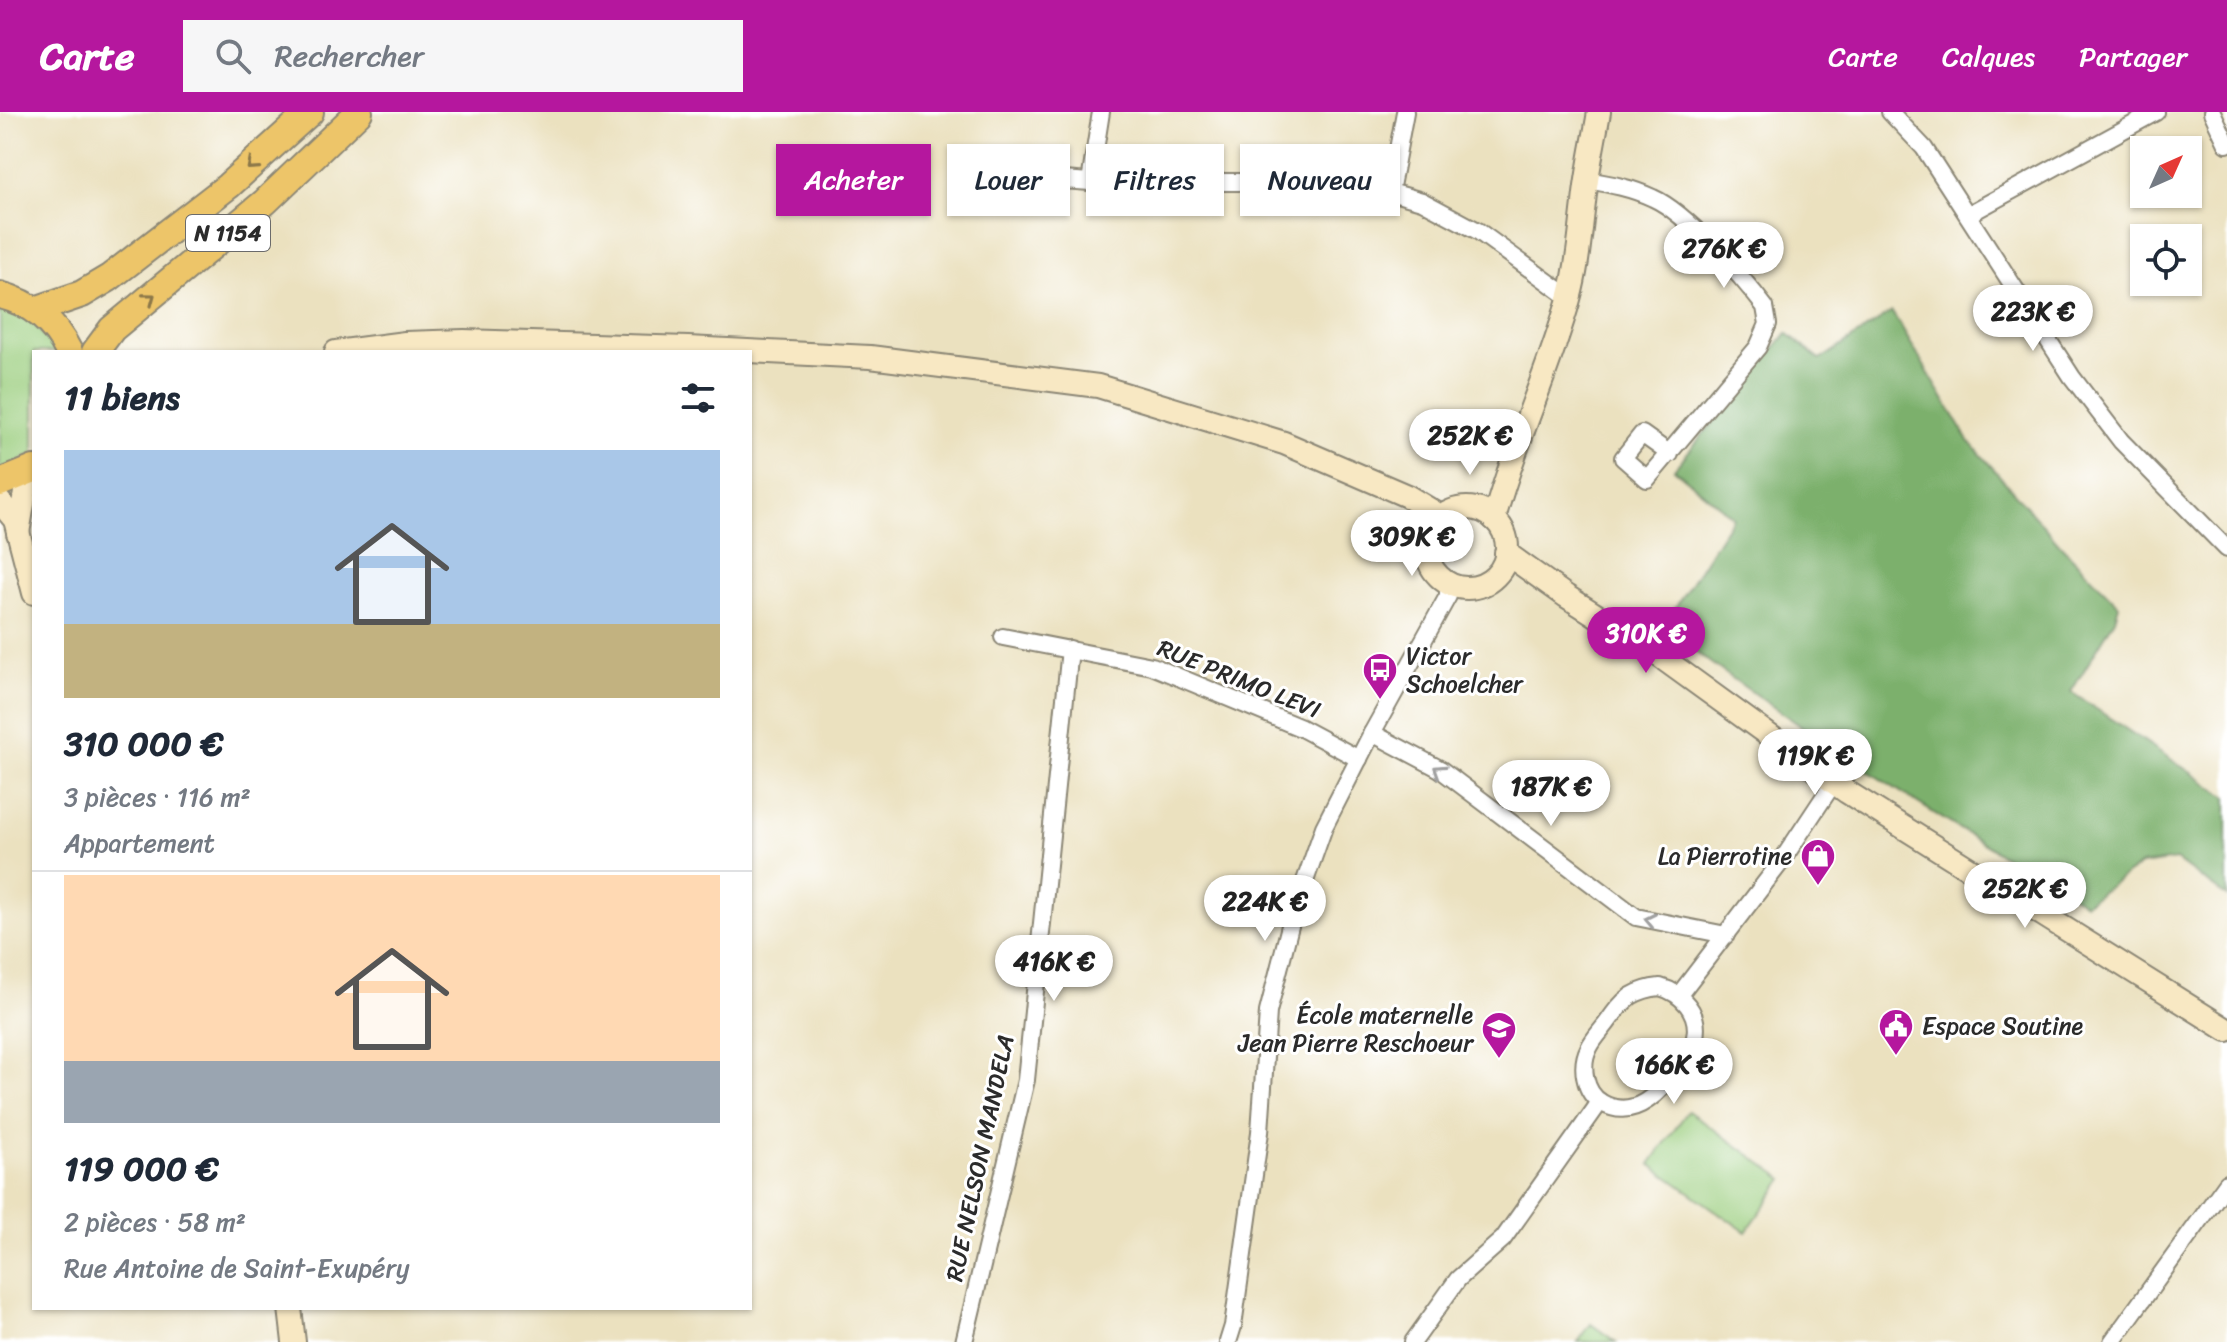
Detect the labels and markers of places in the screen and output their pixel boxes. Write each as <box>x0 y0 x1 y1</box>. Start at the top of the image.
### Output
pin: 276K € <box>1659 222 1789 290</box>
pin: 223K € <box>1968 285 2098 353</box>
pin: 252K € <box>1405 409 1535 477</box>
pin: 309K € <box>1347 510 1477 578</box>
pin: 310K € <box>1581 607 1711 675</box>
place label: Victor Schoelcher <box>1406 635 1524 705</box>
bus stop icon: Victor Schoelcher <box>1361 651 1399 701</box>
pin: 119K € <box>1750 729 1880 797</box>
pin: 187K € <box>1486 760 1616 828</box>
place label: La Pierrotine <box>1658 835 1792 877</box>
shop icon: La Pierrotine <box>1799 837 1837 887</box>
pin: 252K € <box>1960 862 2090 930</box>
pin: 224K € <box>1200 875 1330 943</box>
pin: 416K € <box>989 935 1119 1003</box>
place label: École maternelle Jean Pierre Reschoeur <box>1237 994 1475 1064</box>
place label: Espace Soutine <box>1922 1005 2083 1047</box>
public building icon: Espace Soutine <box>1877 1007 1915 1057</box>
school or university icon: École maternelle Jean Pierre Reschoeur <box>1480 1010 1518 1060</box>
pin: 166K € <box>1609 1038 1739 1106</box>

